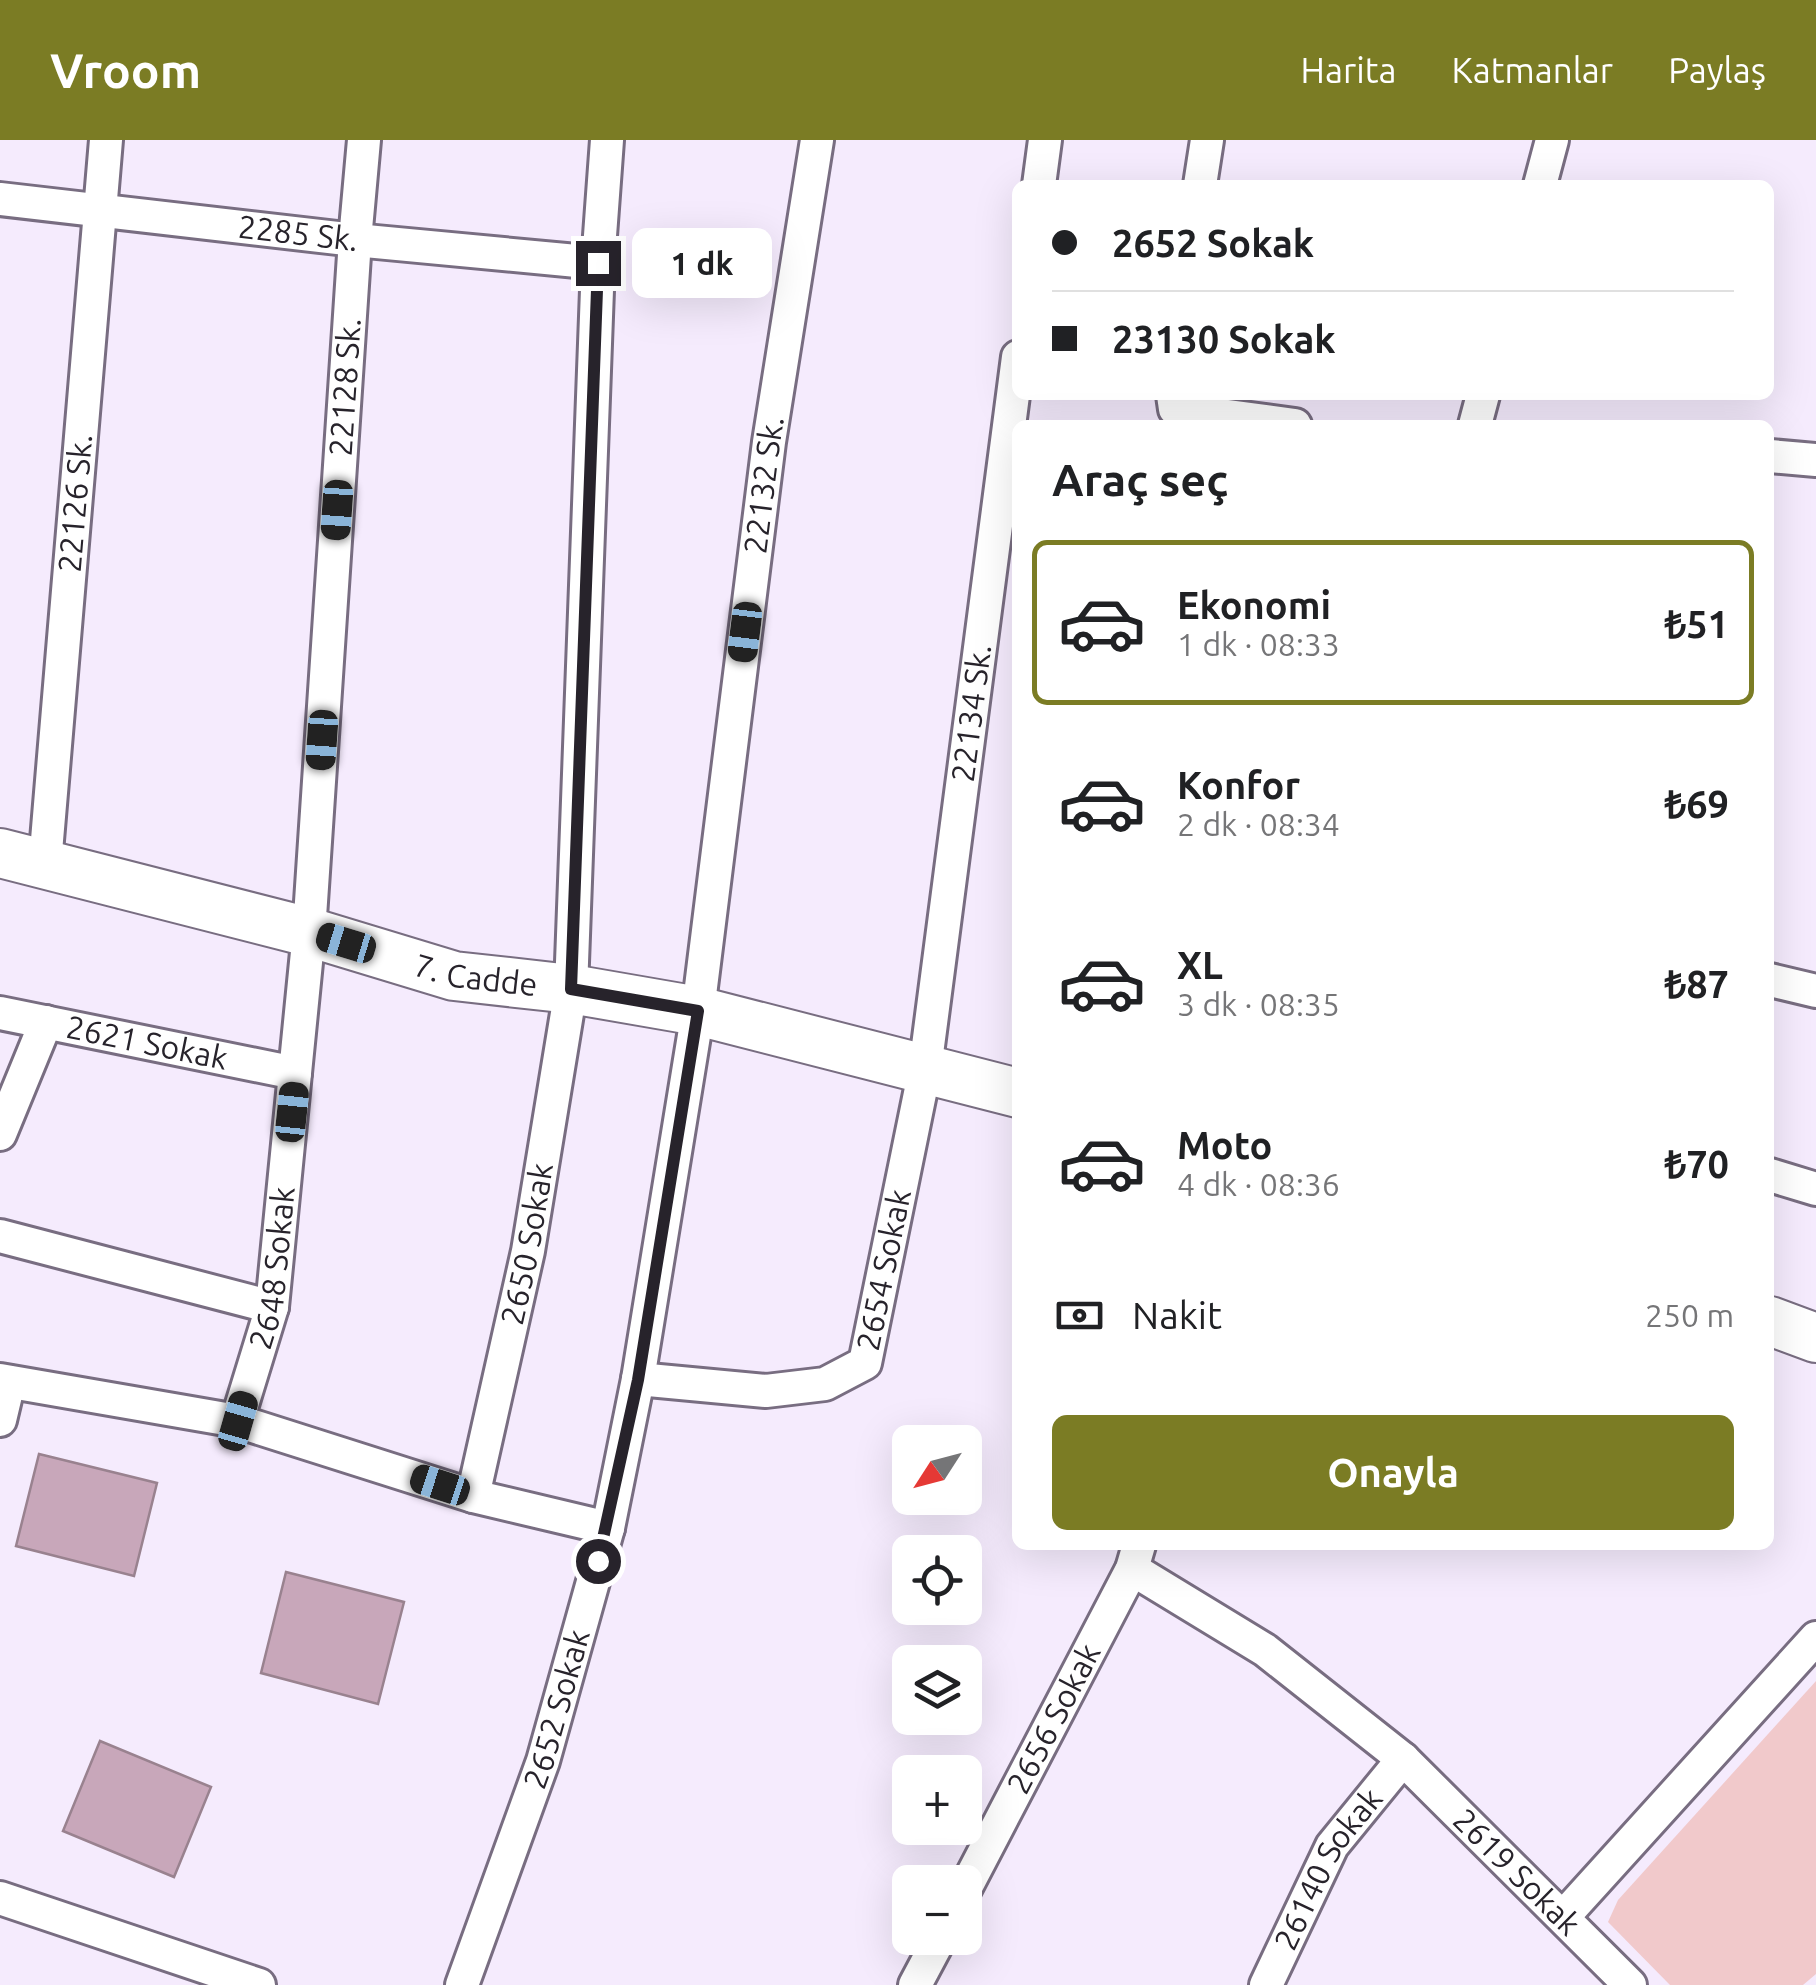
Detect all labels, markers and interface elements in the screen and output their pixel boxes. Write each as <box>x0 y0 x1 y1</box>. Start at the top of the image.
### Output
text: Vroom <box>50 43 201 97</box>
text: Harita <box>1301 50 1396 90</box>
text: Katmanlar <box>1451 50 1613 90</box>
text: Paylaş <box>1668 50 1766 90</box>
street label: 2285 Sk. <box>236 208 360 257</box>
text: 2652 Sokak <box>1112 222 1314 264</box>
callout: 1 dk <box>633 228 773 298</box>
route end <box>576 241 621 286</box>
text: 1 dk <box>671 245 733 281</box>
street label: 22128 Sk. <box>322 317 367 458</box>
text: 23130 Sokak <box>1112 318 1336 360</box>
street label: 22132 Sk. <box>736 413 790 556</box>
street label: 22126 Sk. <box>51 433 98 574</box>
text: Araç seç <box>1052 454 1228 505</box>
car <box>320 479 354 541</box>
icon: car <box>1057 578 1147 668</box>
text: Ekonomi <box>1177 584 1331 626</box>
car <box>726 600 764 664</box>
text: ₺51 <box>1664 603 1729 645</box>
text: 1 dk · 08:33 <box>1177 626 1340 662</box>
street label: 22134 Sk. <box>944 642 997 784</box>
car <box>305 709 339 771</box>
icon: car <box>1057 758 1147 848</box>
text: Konfor <box>1177 764 1300 806</box>
text: ₺69 <box>1664 783 1729 825</box>
text: 2 dk · 08:34 <box>1177 806 1340 842</box>
car <box>313 920 379 966</box>
icon: car <box>1057 938 1147 1028</box>
text: XL <box>1177 944 1223 986</box>
street label: 7. Cadde <box>410 946 539 1002</box>
text: ₺87 <box>1664 963 1729 1005</box>
text: 3 dk · 08:35 <box>1177 986 1340 1022</box>
street label: 2621 Sokak <box>63 1008 231 1076</box>
car <box>274 1081 310 1143</box>
icon: car <box>1057 1118 1147 1208</box>
text: Moto <box>1177 1124 1272 1166</box>
text: ₺70 <box>1664 1143 1729 1185</box>
street label: 2650 Sokak <box>493 1160 559 1328</box>
text: 4 dk · 08:36 <box>1177 1166 1340 1202</box>
street label: 2648 Sokak <box>241 1185 301 1353</box>
street label: 2654 Sokak <box>849 1186 917 1354</box>
icon: cash <box>1052 1288 1107 1343</box>
text: Nakit <box>1132 1294 1222 1336</box>
text: 250 m <box>1645 1297 1734 1333</box>
car <box>215 1388 261 1454</box>
button: Onayla <box>1052 1415 1734 1530</box>
north arrow <box>892 1425 982 1515</box>
map controls <box>892 1425 982 1955</box>
car <box>407 1461 473 1509</box>
button: locate <box>892 1535 982 1625</box>
route start <box>576 1539 621 1584</box>
street label: 2652 Sokak <box>516 1625 596 1793</box>
street label: 2656 Sokak <box>999 1637 1107 1799</box>
button: layers <box>892 1645 982 1735</box>
button: + <box>892 1755 982 1845</box>
street label: 26140 Sokak <box>1266 1780 1389 1955</box>
street label: 2619 Sokak <box>1447 1801 1588 1942</box>
button: − <box>892 1865 982 1955</box>

